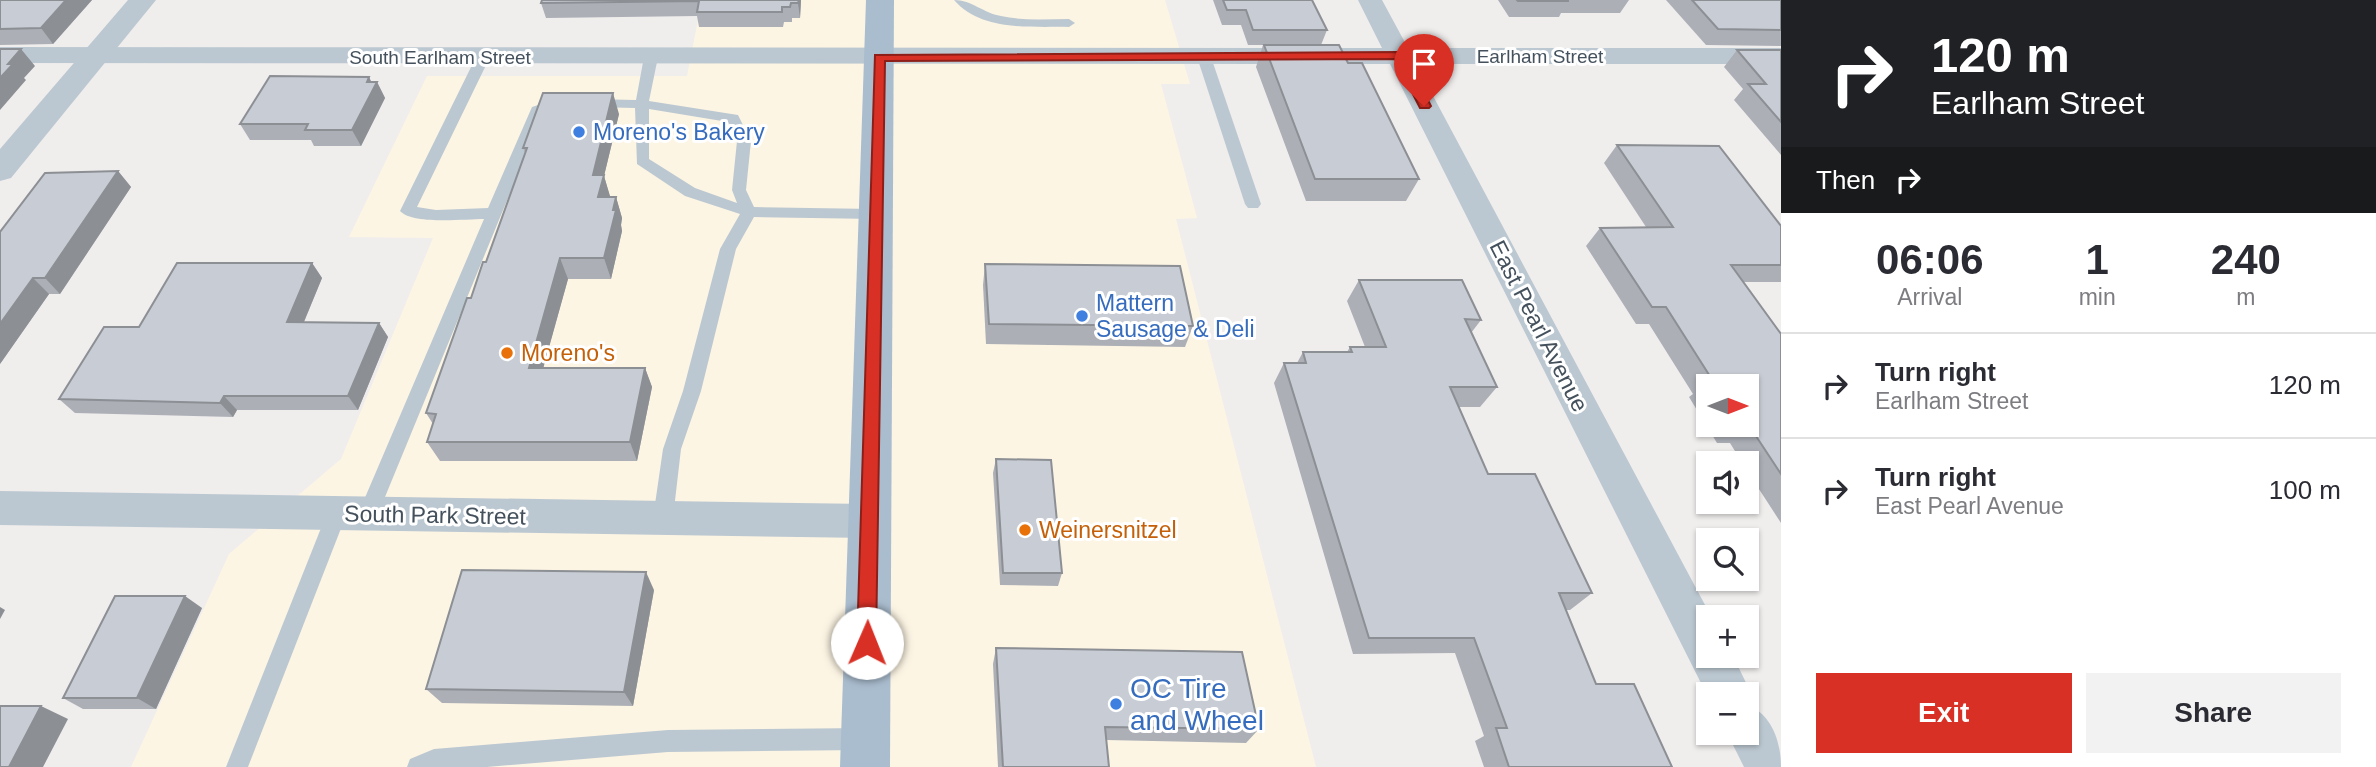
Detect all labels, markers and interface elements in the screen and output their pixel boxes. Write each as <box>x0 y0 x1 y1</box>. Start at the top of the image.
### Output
icon: right <box>1816 28 1907 119</box>
text: 120 m <box>1931 28 2070 82</box>
pin <box>1394 34 1454 106</box>
icon: arrive <box>1405 45 1443 83</box>
street label: Earlham Street <box>1477 46 1604 67</box>
street label: South Earlham Street <box>349 47 532 68</box>
text: Earlham Street <box>1931 85 2144 121</box>
place label: Moreno's Bakery <box>593 119 765 145</box>
marker: Moreno's Bakery <box>571 124 587 140</box>
icon: right <box>1889 161 1927 199</box>
text: Then <box>1816 165 1875 195</box>
street label: East Pearl Avenue <box>1485 236 1593 416</box>
text: 06:06 <box>1876 236 1984 283</box>
text: 1 <box>2085 236 2109 283</box>
text: 240 <box>2211 236 2281 283</box>
text: Arrival <box>1897 284 1962 310</box>
text: min <box>2079 284 2116 310</box>
text: m <box>2236 284 2255 310</box>
place label: Mattern Sausage & Deli <box>1096 290 1255 342</box>
marker: Mattern Sausage & Deli <box>1074 308 1090 324</box>
place label: Moreno's <box>521 340 615 366</box>
marker: Moreno's <box>499 345 515 361</box>
text: Turn right <box>1875 357 1996 387</box>
icon: right <box>1816 367 1854 405</box>
text: 120 m <box>2269 370 2341 400</box>
north arrow <box>1696 374 1759 438</box>
map controls <box>1696 374 1759 745</box>
text: Earlham Street <box>1875 388 2028 414</box>
button: sound <box>1696 451 1759 514</box>
text: Turn right <box>1875 462 1996 492</box>
icon: right <box>1816 472 1854 510</box>
text: 100 m <box>2269 475 2341 505</box>
text: East Pearl Avenue <box>1875 493 2064 519</box>
street label: South Park Street <box>344 500 527 530</box>
place label: Weinersnitzel <box>1039 517 1177 543</box>
marker: Weinersnitzel <box>1017 522 1033 538</box>
button: search <box>1696 528 1759 591</box>
button: + <box>1696 605 1759 668</box>
position arrow <box>830 606 904 680</box>
place label: OC Tire and Wheel <box>1130 673 1264 736</box>
button: Exit <box>1816 673 2072 753</box>
button: Share <box>2086 673 2341 753</box>
button: − <box>1696 682 1759 745</box>
marker: OC Tire and Wheel <box>1108 696 1124 712</box>

